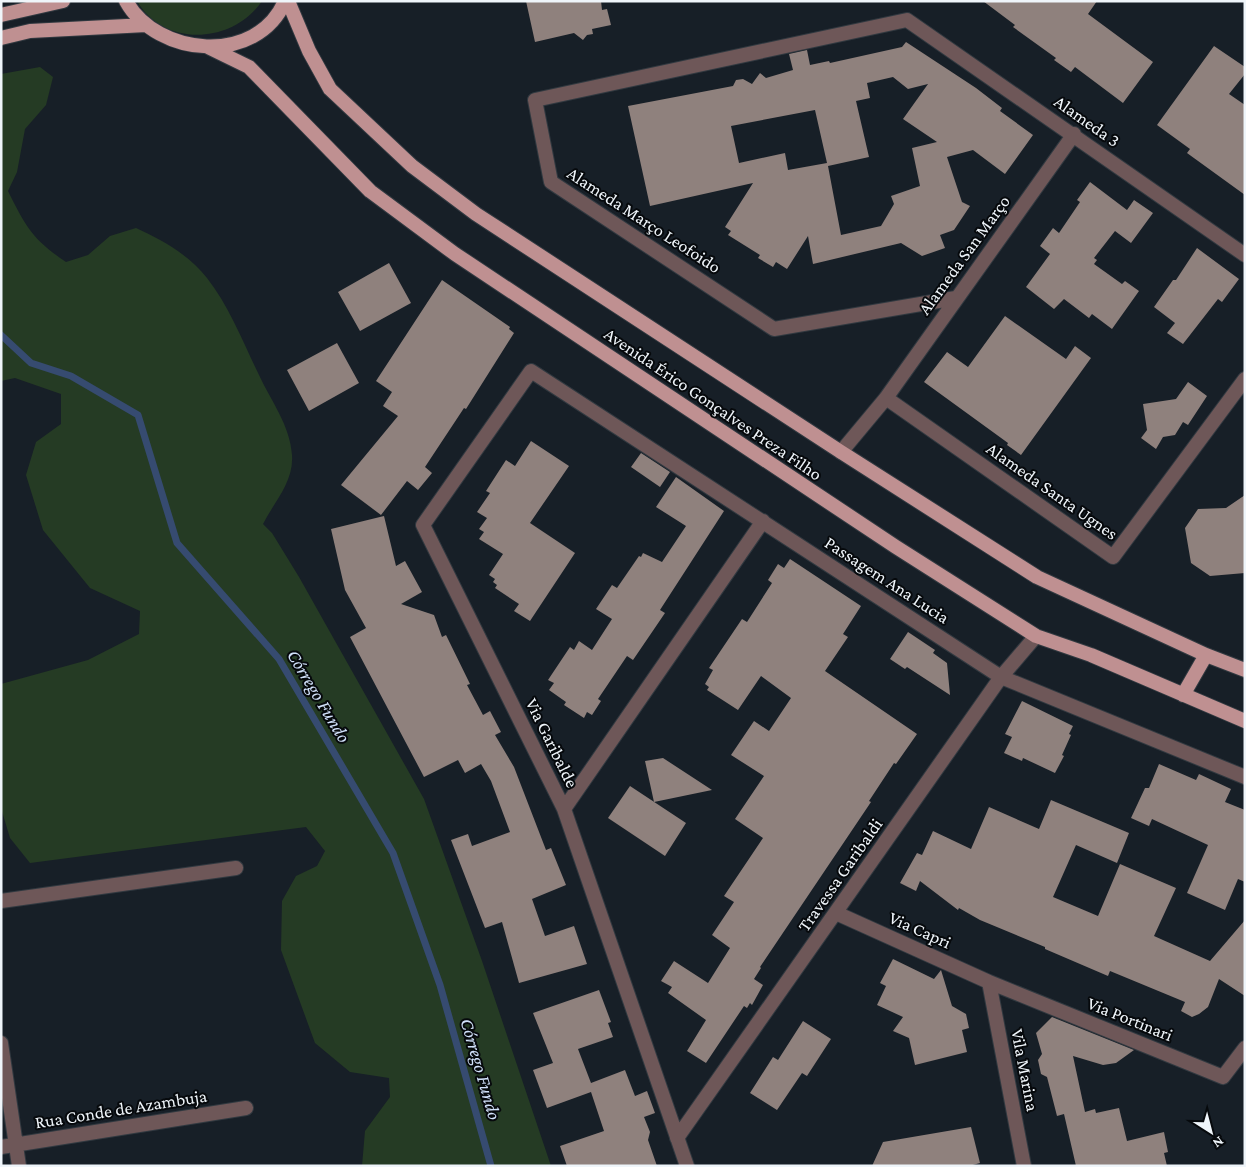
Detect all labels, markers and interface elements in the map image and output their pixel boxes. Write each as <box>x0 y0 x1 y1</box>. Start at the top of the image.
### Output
street label: Alameda 3 <box>1050 91 1124 151</box>
street label: Alameda Março Leofoido <box>564 163 725 277</box>
street label: Alameda San Março <box>914 192 1014 318</box>
street label: Avenida Érico Gonçalves Preza Filho <box>600 324 826 485</box>
street label: Alameda Santa Ugnes <box>983 438 1121 544</box>
street label: Passagem Ana Lucia <box>821 532 953 628</box>
water label: Córrego Fundo <box>283 646 355 746</box>
street label: Via Garibalde <box>522 695 582 791</box>
street label: Travessa Garibaldi <box>794 814 887 935</box>
street label: Via Capri <box>886 907 954 953</box>
street label: Via Portinari <box>1084 993 1176 1045</box>
water label: Córrego Fundo <box>456 1016 506 1122</box>
street label: Vila Marina <box>1007 1027 1043 1113</box>
street label: Rua Conde de Azambuja <box>34 1086 209 1133</box>
north arrow <box>1186 1107 1236 1157</box>
text: N <box>1210 1133 1227 1152</box>

